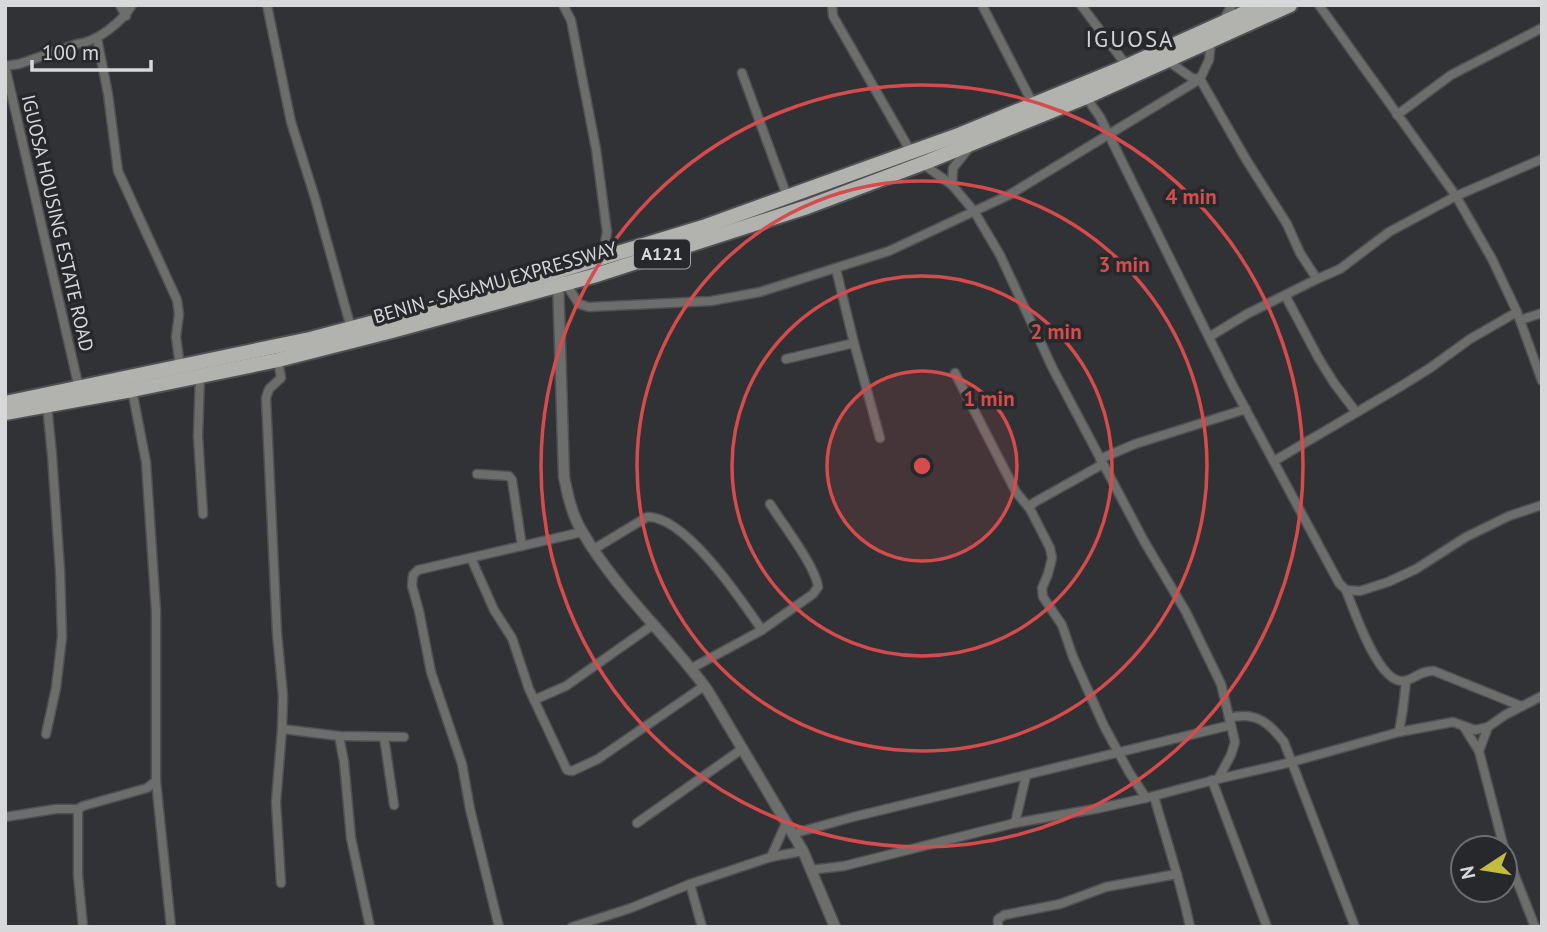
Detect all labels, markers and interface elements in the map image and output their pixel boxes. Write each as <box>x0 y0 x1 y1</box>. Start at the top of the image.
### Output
district label: IGUOSA <box>1085 24 1175 53</box>
scale bar <box>32 28 150 72</box>
text: 100 m <box>42 39 99 66</box>
street label: IGUOSA HOUSING ESTATE ROAD <box>17 92 99 354</box>
text: 4 min <box>1165 183 1217 210</box>
street label: BENIN - SAGAMU EXPRESSWAY <box>371 236 620 328</box>
road number: A121 <box>634 240 690 268</box>
text: 3 min <box>1098 251 1150 278</box>
text: 2 min <box>1030 318 1082 345</box>
text: 1 min <box>963 385 1015 412</box>
centre of rings <box>910 454 934 478</box>
north arrow <box>1449 834 1519 904</box>
text: N <box>1454 864 1480 881</box>

